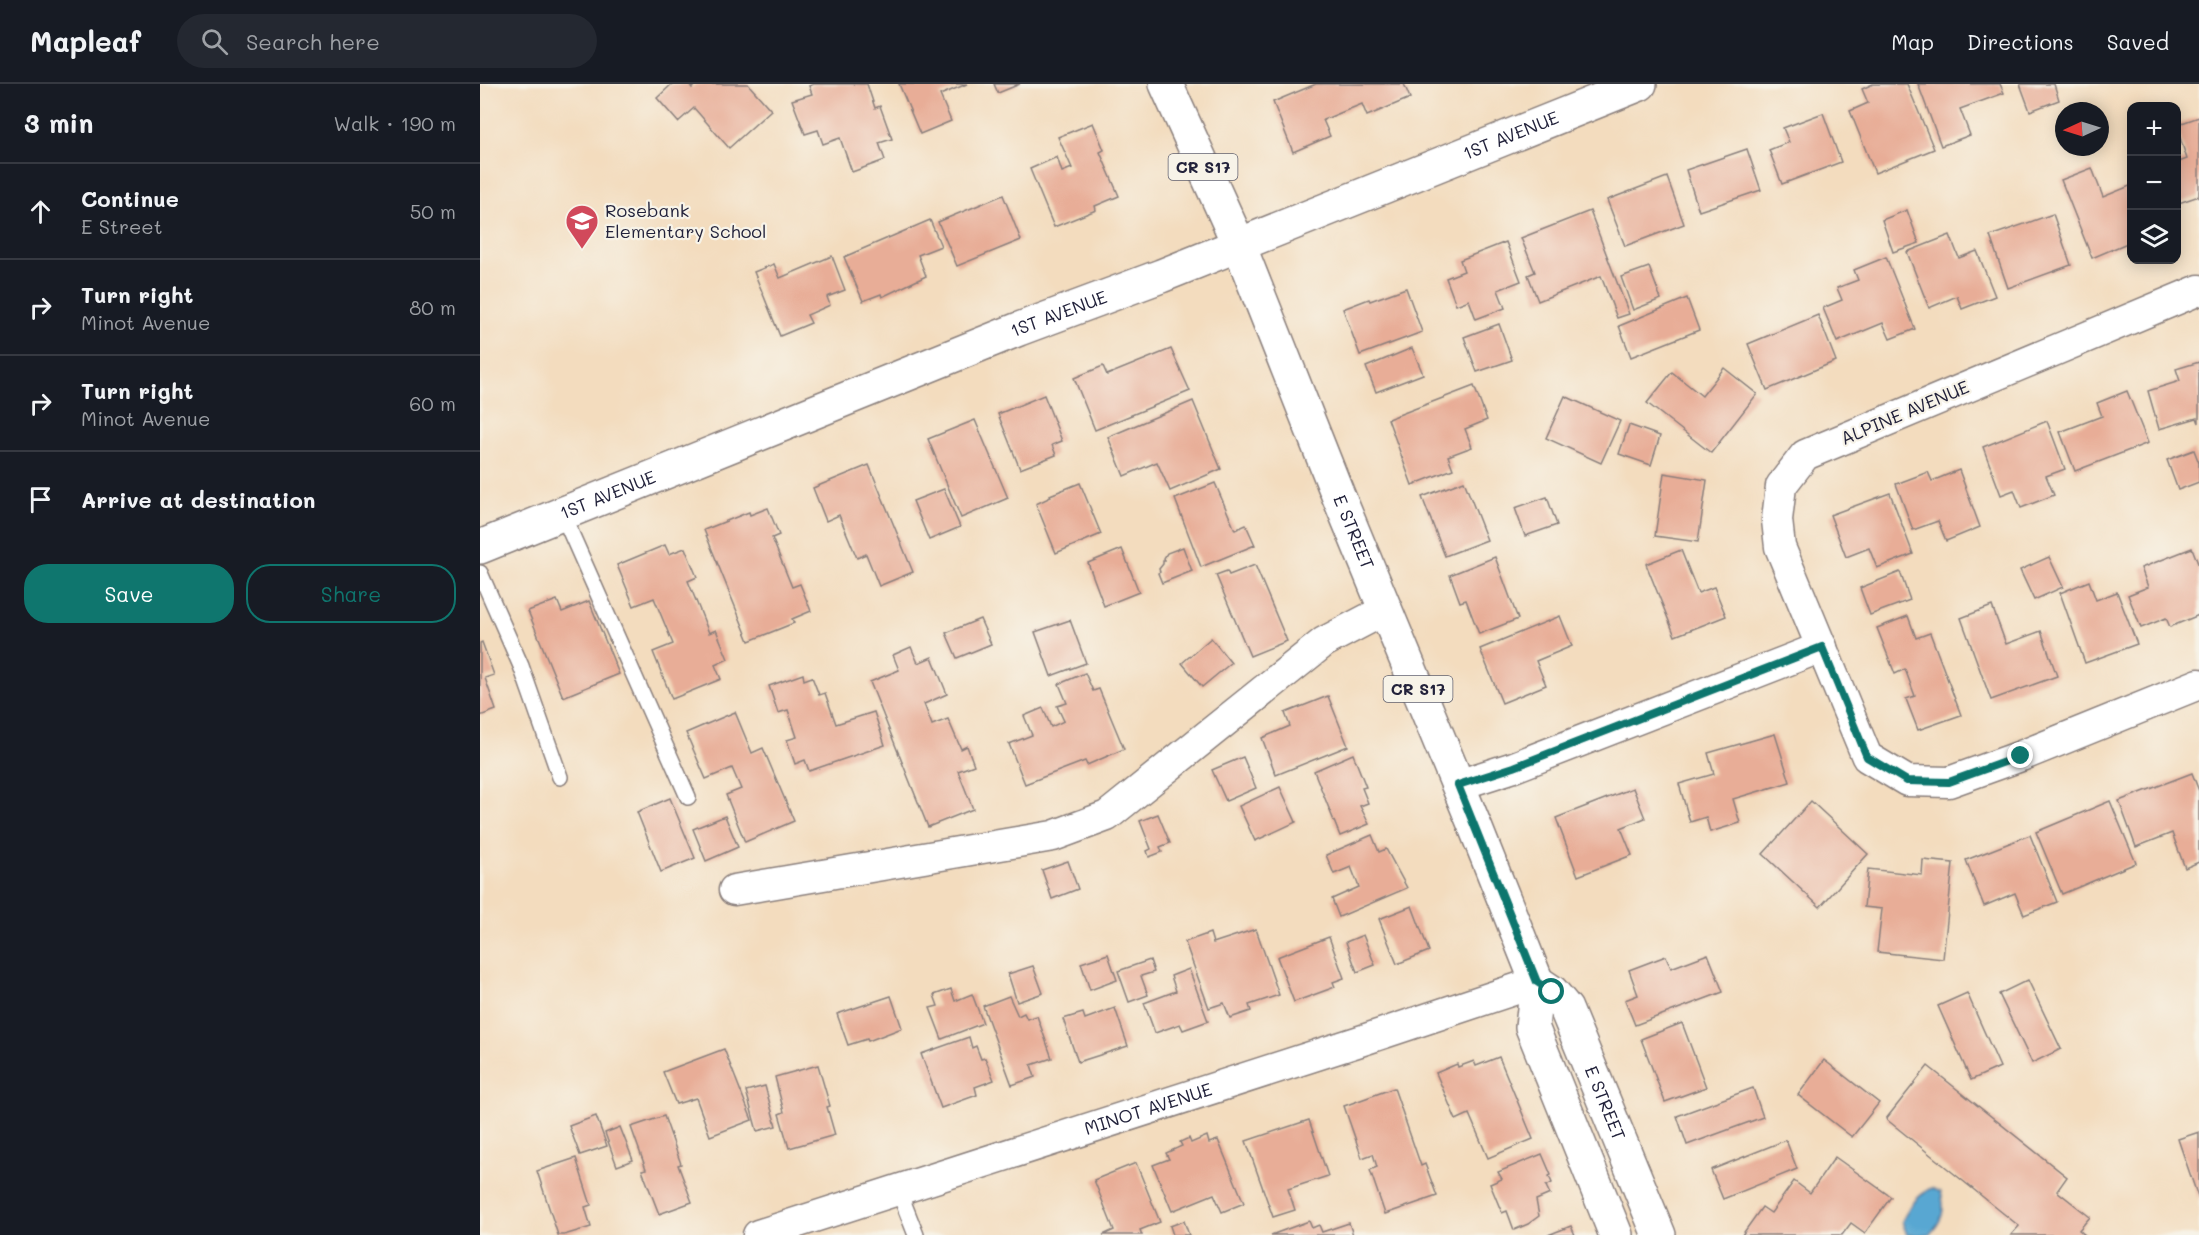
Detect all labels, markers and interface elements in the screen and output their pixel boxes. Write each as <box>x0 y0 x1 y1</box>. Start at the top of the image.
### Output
search box <box>177 14 597 68</box>
text: Mapleaf <box>30 23 141 59</box>
icon: search <box>198 25 231 58</box>
text: Search here <box>246 27 380 56</box>
text: Map <box>1891 28 1934 55</box>
text: Directions <box>1967 28 2074 55</box>
text: Saved <box>2107 28 2169 55</box>
north arrow <box>2055 102 2109 156</box>
map controls <box>2127 102 2181 264</box>
button: + <box>2127 102 2181 156</box>
street label: 1ST AVENUE <box>1459 105 1562 165</box>
text: 3 min <box>24 106 93 140</box>
text: Walk · 190 m <box>333 110 456 136</box>
road number: CR S17 <box>1168 154 1238 180</box>
button: − <box>2127 156 2181 210</box>
text: Continue <box>81 184 179 213</box>
icon: ahead <box>24 195 57 228</box>
text: 50 m <box>410 198 456 224</box>
place label: Rosebank Elementary School <box>605 198 767 243</box>
school or university icon: Rosebank Elementary School <box>564 203 600 250</box>
button: layers <box>2127 210 2181 264</box>
text: E Street <box>81 213 163 239</box>
text: Turn right <box>81 280 193 309</box>
street label: 1ST AVENUE <box>1007 284 1110 342</box>
icon: right <box>24 291 57 324</box>
text: 80 m <box>409 294 456 320</box>
text: Minot Avenue <box>81 309 210 335</box>
street label: ALPINE AVENUE <box>1837 374 1973 450</box>
text: Turn right <box>81 376 193 405</box>
icon: right <box>24 387 57 420</box>
text: 60 m <box>409 390 456 416</box>
text: Minot Avenue <box>81 405 210 431</box>
street label: 1ST AVENUE <box>556 464 659 524</box>
icon: arrive <box>24 483 57 516</box>
text: Arrive at destination <box>81 485 316 514</box>
street label: E STREET <box>1328 491 1380 573</box>
button: Save <box>24 564 234 623</box>
button: Share <box>246 564 456 623</box>
road number: CR S17 <box>1384 676 1452 702</box>
route end <box>2007 742 2033 768</box>
route start <box>1538 978 1564 1004</box>
street label: E STREET <box>1580 1062 1632 1144</box>
street label: MINOT AVENUE <box>1081 1076 1215 1140</box>

